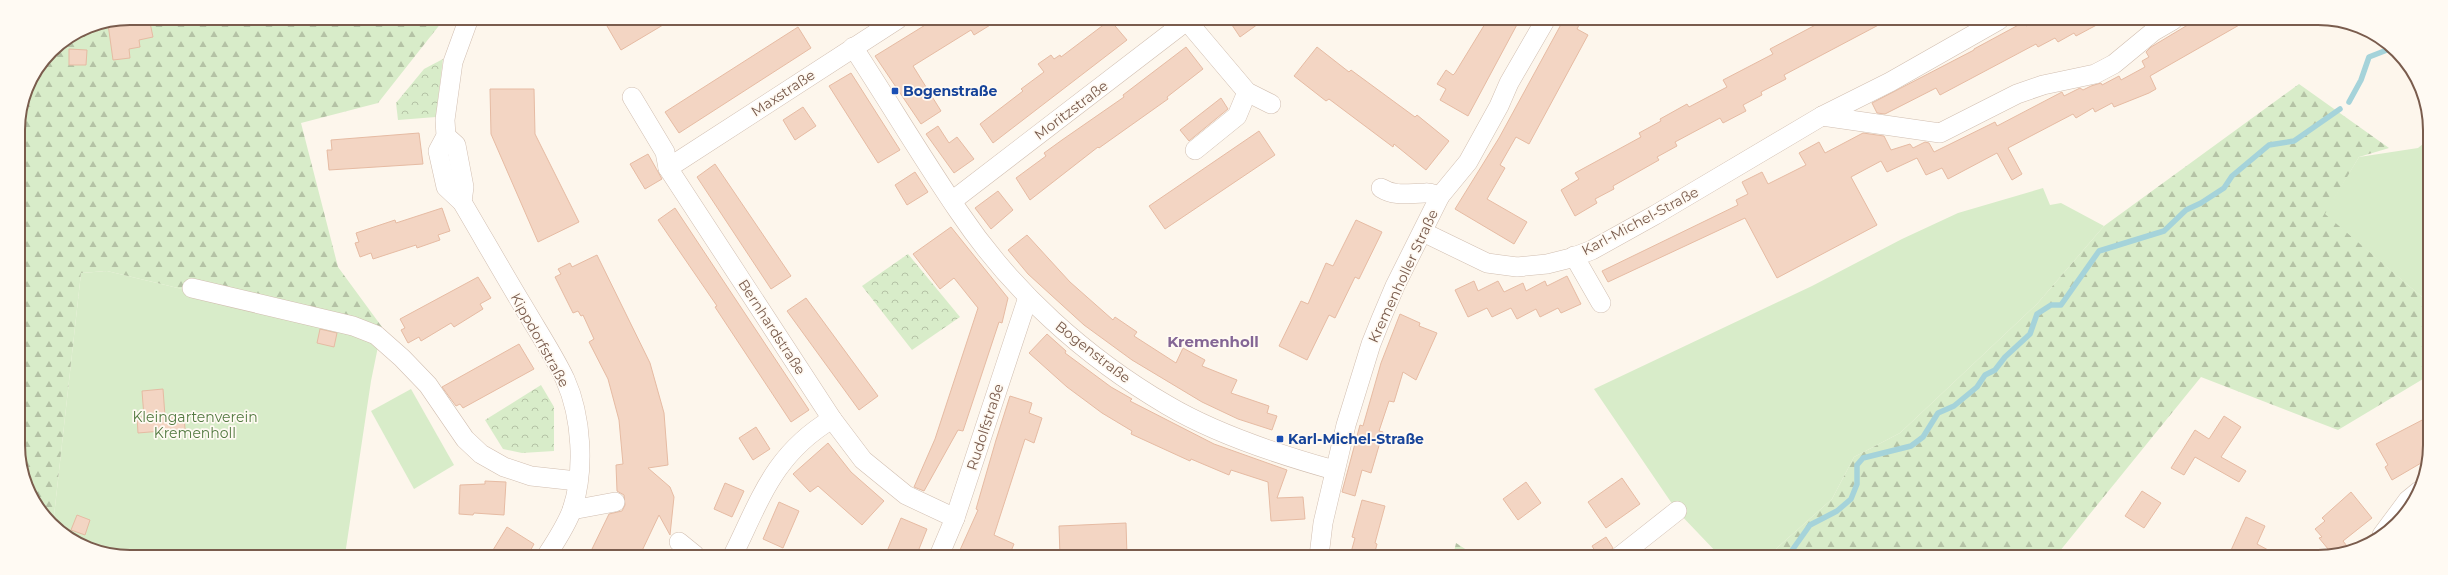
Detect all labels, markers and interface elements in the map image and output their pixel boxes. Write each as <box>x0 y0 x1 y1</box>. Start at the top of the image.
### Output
street label: Maxstraße <box>748 66 818 120</box>
street label: Moritzstraße <box>1031 76 1111 144</box>
place label: Bogenstraße <box>903 82 998 100</box>
marker: Bogenstraße <box>890 86 900 96</box>
street label: Karl-Michel-Straße <box>1578 183 1702 259</box>
street label: Kremenholler Straße <box>1364 206 1442 346</box>
street label: Bernhardstraße <box>734 276 810 378</box>
street label: Kippdorfstraße <box>507 290 573 390</box>
street label: Bogenstraße <box>1052 317 1134 387</box>
district label: Kremenholl <box>1167 332 1259 351</box>
street label: Rudolfstraße <box>963 381 1007 473</box>
park label: Kleingartenverein Kremenholl <box>132 408 258 442</box>
place label: Karl-Michel-Straße <box>1288 430 1424 448</box>
marker: Karl-Michel-Straße <box>1275 434 1285 444</box>

